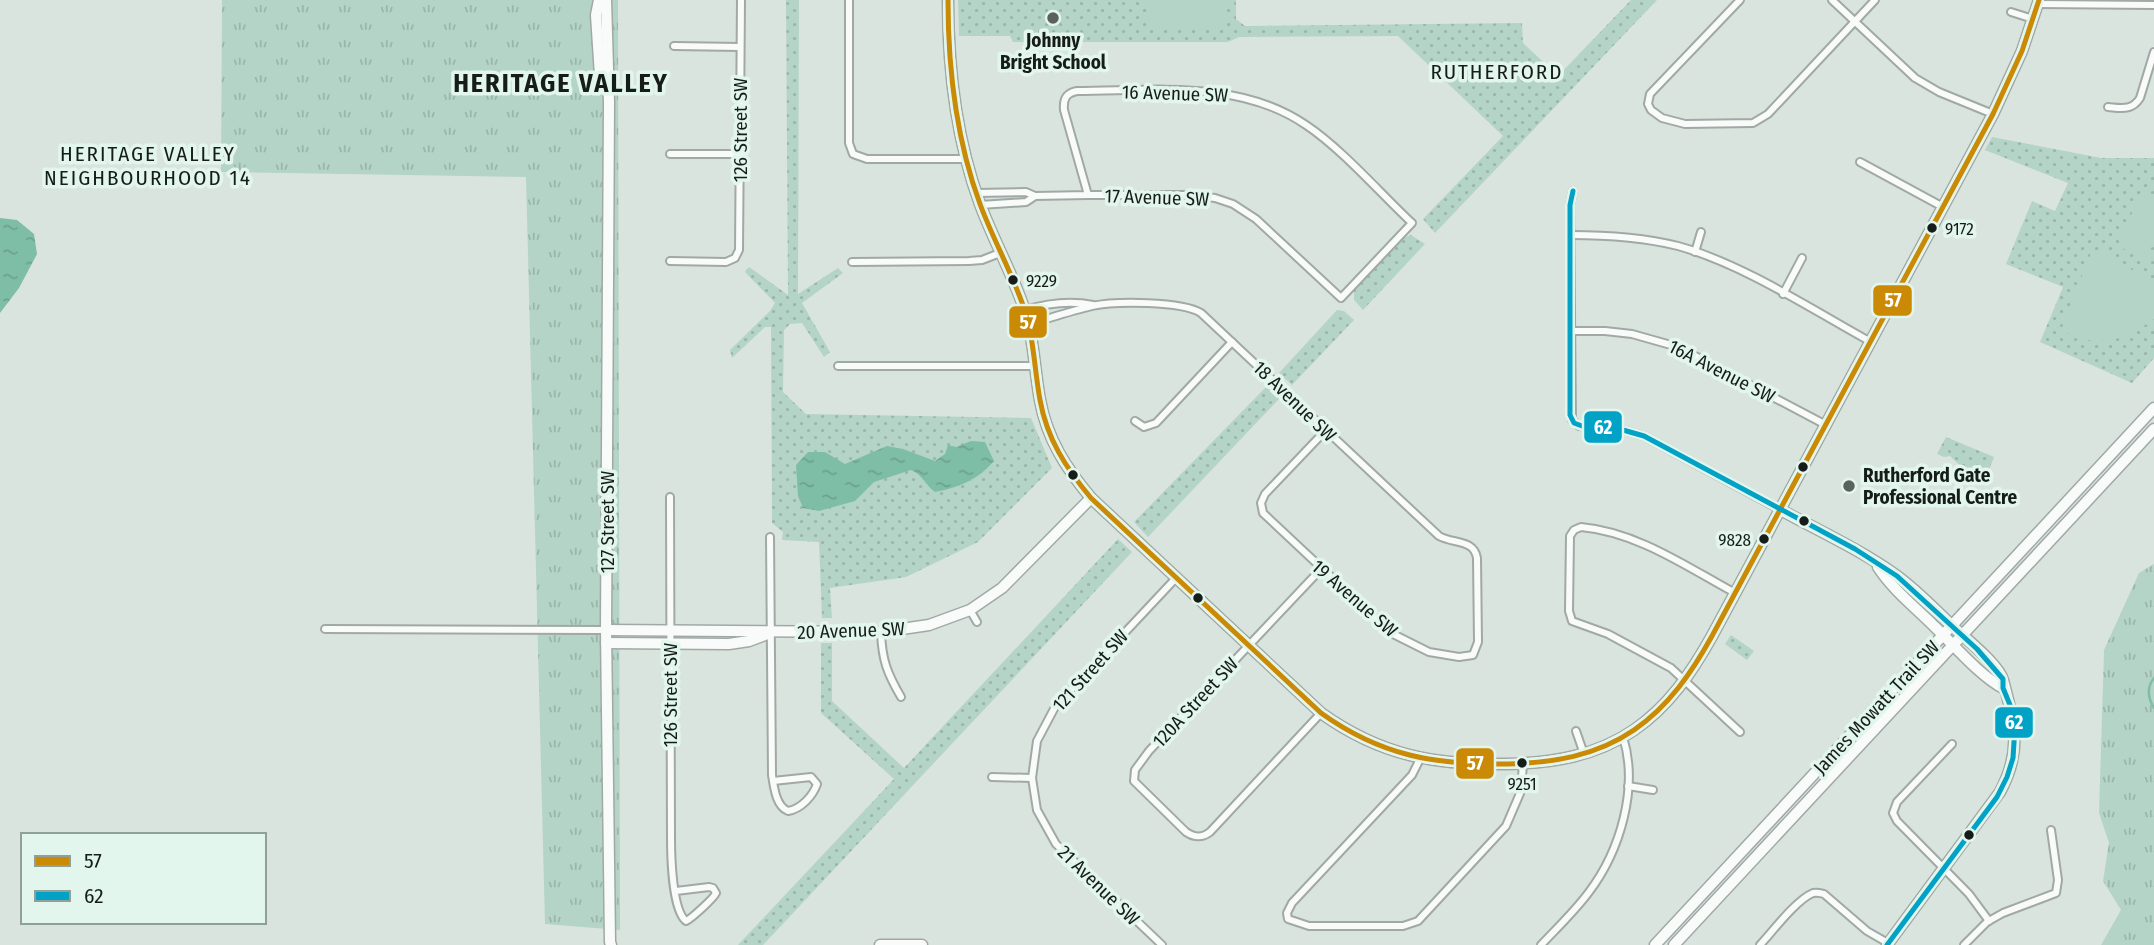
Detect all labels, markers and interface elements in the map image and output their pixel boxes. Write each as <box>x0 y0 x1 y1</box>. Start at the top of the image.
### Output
marker: Johnny Bright School <box>1045 10 1061 26</box>
place label: Johnny Bright School <box>1000 29 1107 74</box>
district label: RUTHERFORD <box>1430 59 1564 85</box>
district label: HERITAGE VALLEY <box>453 68 669 99</box>
street label: 126 Street SW <box>729 78 752 182</box>
street label: 16 Avenue SW <box>1121 80 1229 107</box>
district label: HERITAGE VALLEY NEIGHBOURHOOD 14 <box>44 141 252 191</box>
street label: 17 Avenue SW <box>1104 184 1210 211</box>
place label: 9172 <box>1945 219 1974 240</box>
marker: 9172 <box>1925 221 1939 235</box>
place label: 9229 <box>1026 271 1057 292</box>
marker: 9229 <box>1006 273 1020 287</box>
line badge: 57 <box>1872 284 1913 317</box>
text: 57 <box>1885 289 1902 312</box>
line badge: 57 <box>1008 305 1048 339</box>
text: 57 <box>1020 311 1037 334</box>
street label: 16A Avenue SW <box>1665 335 1779 408</box>
street label: 18 Avenue SW <box>1248 356 1341 447</box>
line badge: 62 <box>1583 410 1623 444</box>
text: 62 <box>1594 416 1612 439</box>
unlabelled marker <box>1796 460 1810 474</box>
place label: Rutherford Gate Professional Centre <box>1863 464 2017 509</box>
unlabelled marker <box>1066 468 1080 482</box>
street label: 127 Street SW <box>596 471 619 573</box>
marker: Rutherford Gate Professional Centre <box>1841 478 1857 494</box>
unlabelled marker <box>1797 514 1811 528</box>
place label: 9828 <box>1718 530 1751 551</box>
marker: 9828 <box>1757 532 1771 546</box>
street label: 19 Avenue SW <box>1307 555 1402 642</box>
unlabelled marker <box>1191 591 1205 605</box>
street label: 20 Avenue SW <box>797 617 905 644</box>
street label: 121 Street SW <box>1048 625 1133 716</box>
street label: James Mowatt Trail SW <box>1809 636 1944 779</box>
street label: 126 Street SW <box>659 643 682 747</box>
street label: 120A Street SW <box>1148 653 1243 752</box>
line badge: 62 <box>1994 706 2034 739</box>
text: 62 <box>2005 711 2023 734</box>
line badge: 57 <box>1455 747 1495 780</box>
text: 57 <box>1467 752 1484 775</box>
marker: 9251 <box>1515 756 1529 770</box>
place label: 9251 <box>1507 774 1537 795</box>
unlabelled marker <box>1962 828 1976 842</box>
legend <box>21 833 266 924</box>
street label: 21 Avenue SW <box>1053 841 1144 930</box>
text: 57 <box>84 848 102 874</box>
text: 62 <box>84 883 104 909</box>

